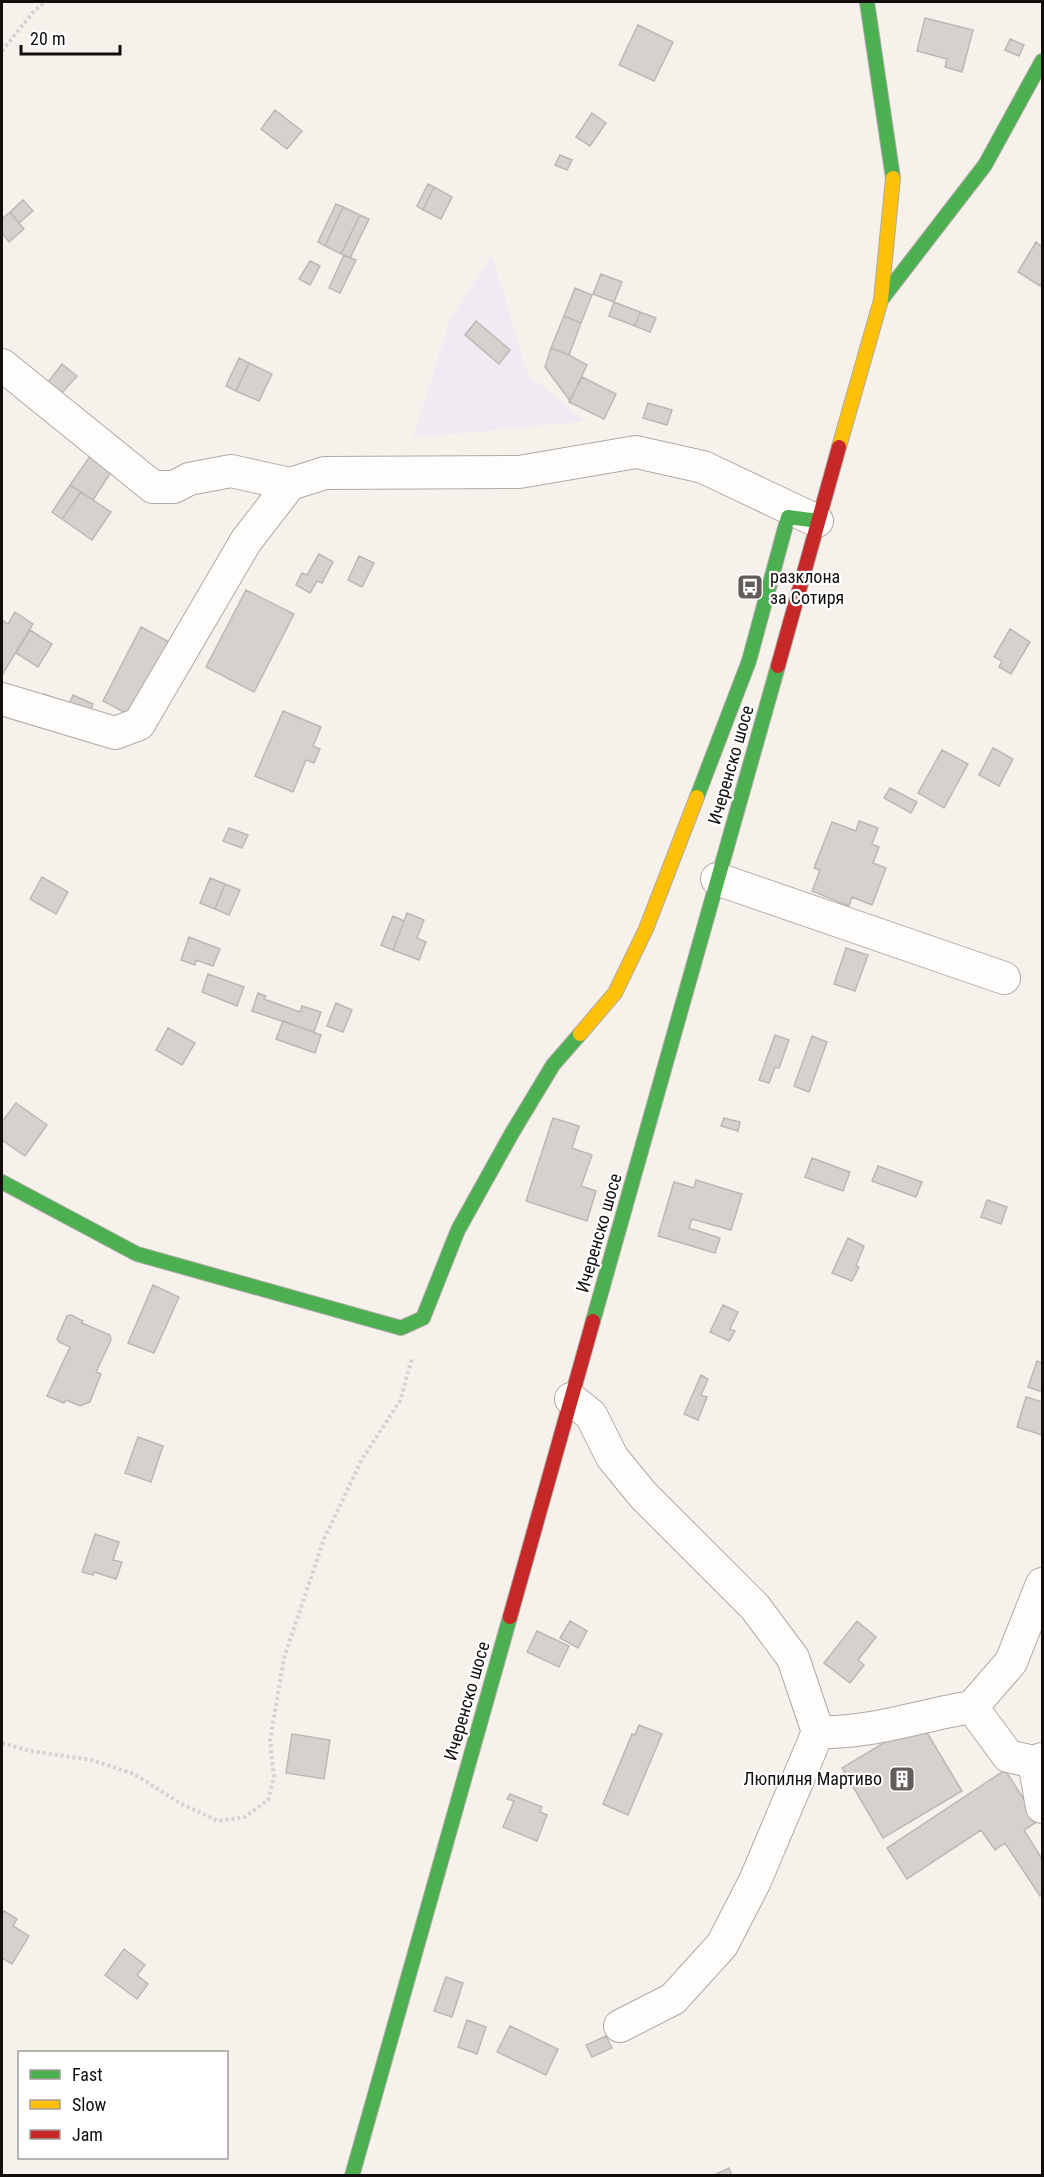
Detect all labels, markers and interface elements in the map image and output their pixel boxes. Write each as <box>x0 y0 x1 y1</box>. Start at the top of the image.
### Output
scale bar <box>21 18 120 56</box>
text: 20 m <box>30 28 65 49</box>
place label: разклона за Сотиря <box>770 566 844 608</box>
bus stop icon: разклона за Сотиря <box>735 572 765 602</box>
street label: Ичеренско шосе <box>703 703 758 827</box>
street label: Ичеренско шосе <box>571 1171 626 1295</box>
street label: Ичеренско шосе <box>439 1639 494 1763</box>
building icon: Люпилня Мартиво <box>887 1764 917 1794</box>
place label: Люпилня Мартиво <box>743 1768 882 1789</box>
legend <box>18 2051 228 2159</box>
text: Fast <box>72 2064 103 2085</box>
text: Slow <box>72 2094 107 2115</box>
text: Jam <box>72 2124 103 2145</box>

